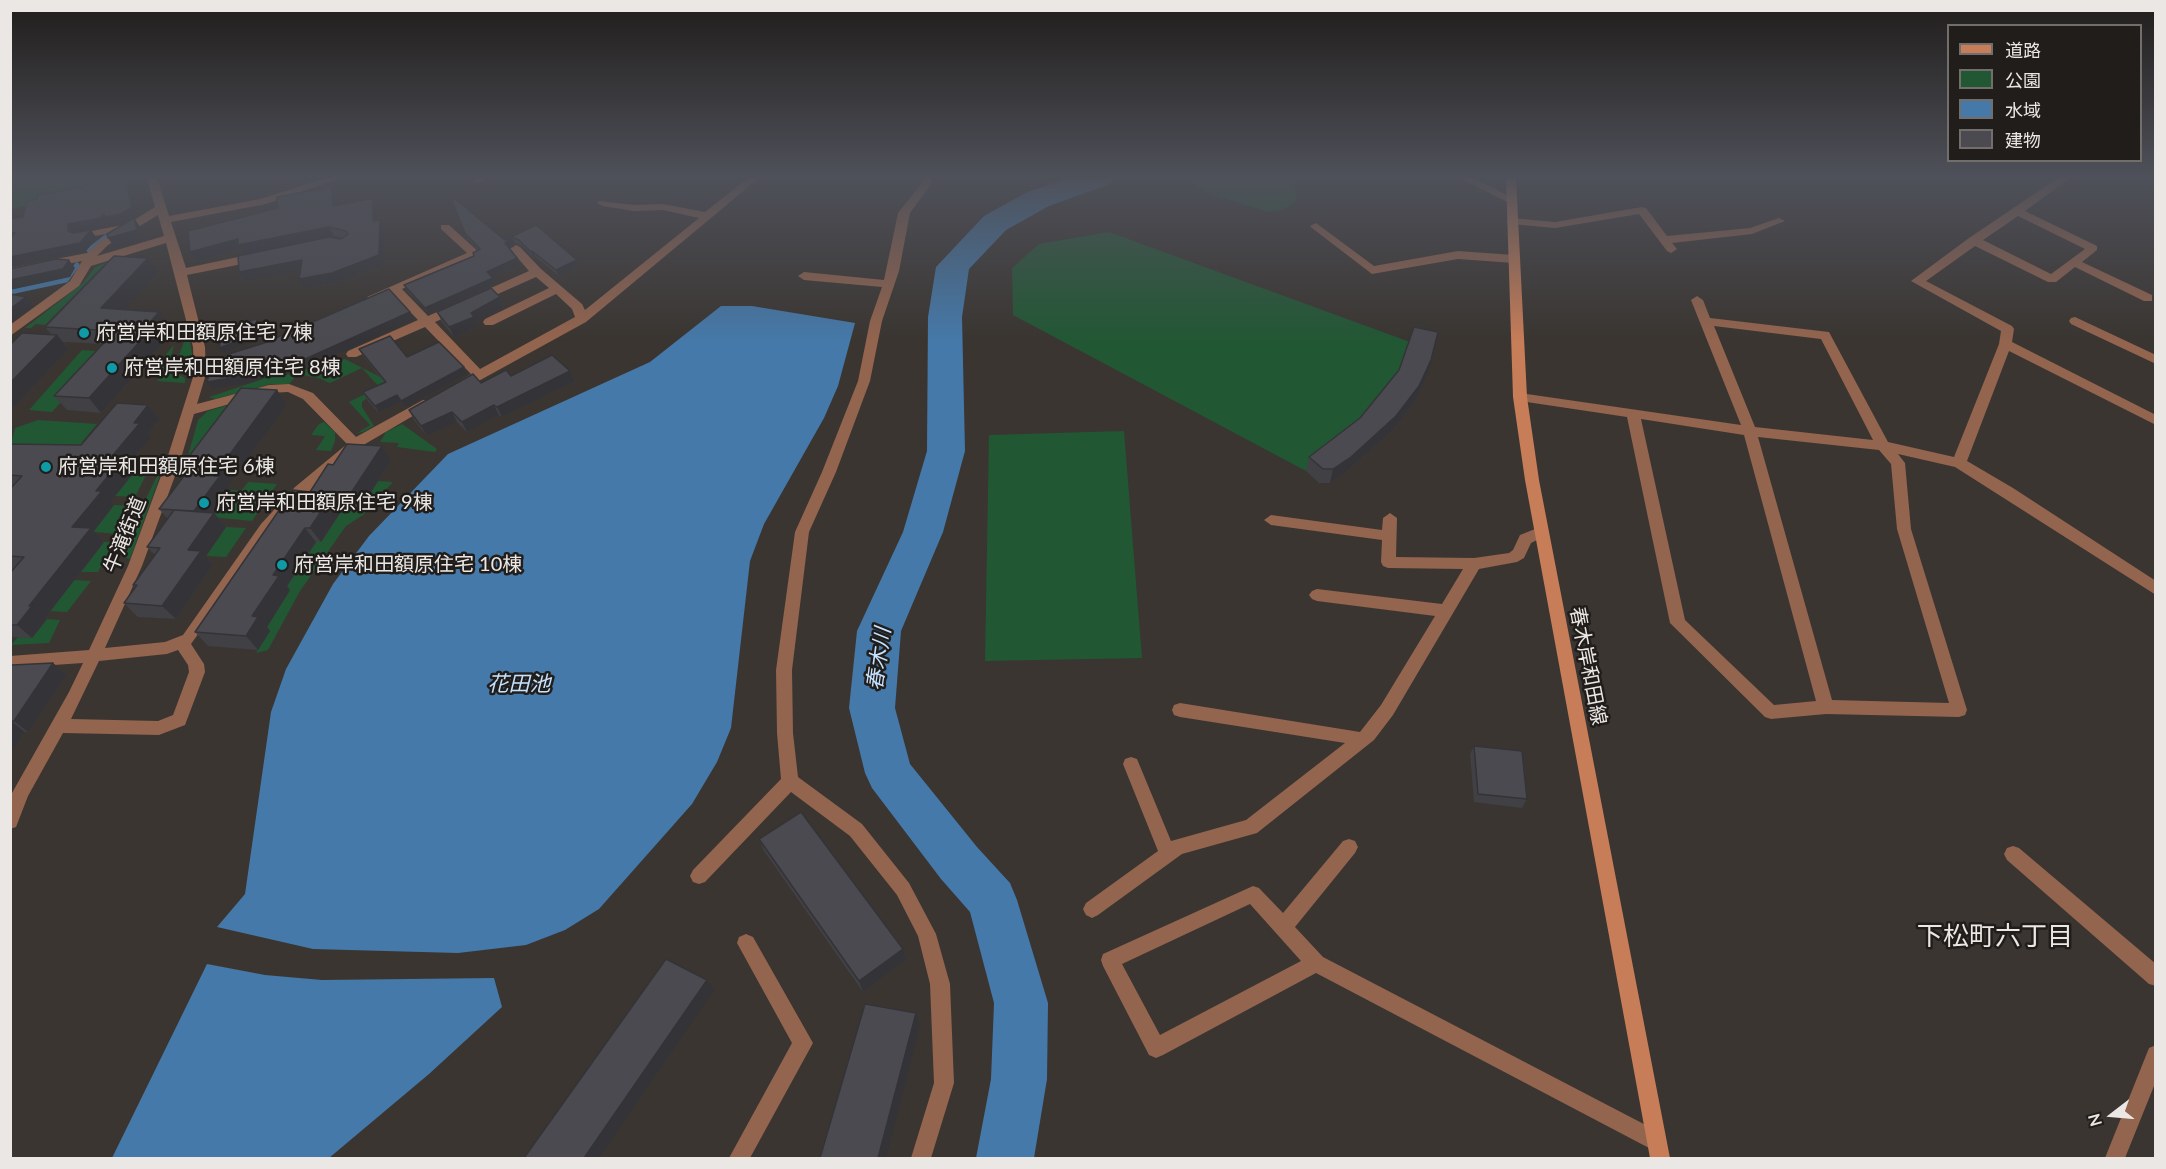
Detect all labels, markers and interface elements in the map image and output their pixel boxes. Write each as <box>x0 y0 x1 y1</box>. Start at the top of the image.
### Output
legend <box>1947 24 2142 162</box>
text: 道路 <box>2005 39 2041 61</box>
text: 公園 <box>2005 69 2041 91</box>
text: 水域 <box>2005 99 2041 121</box>
text: 建物 <box>2005 129 2041 151</box>
place label: 府営岸和田額原住宅 7棟 <box>96 321 313 345</box>
marker: 府営岸和田額原住宅 7棟 <box>77 326 91 340</box>
place label: 府営岸和田額原住宅 8棟 <box>124 356 341 380</box>
marker: 府営岸和田額原住宅 8棟 <box>105 361 119 375</box>
place label: 府営岸和田額原住宅 6棟 <box>58 455 275 479</box>
marker: 府営岸和田額原住宅 6棟 <box>39 460 53 474</box>
place label: 府営岸和田額原住宅 9棟 <box>216 491 433 515</box>
street label: 牛滝街道 <box>99 493 151 577</box>
marker: 府営岸和田額原住宅 9棟 <box>197 496 211 510</box>
place label: 府営岸和田額原住宅 10棟 <box>294 553 522 577</box>
marker: 府営岸和田額原住宅 10棟 <box>275 558 289 572</box>
street label: 春木岸和田線 <box>1565 605 1611 727</box>
water label: 春木川 <box>862 626 896 692</box>
water label: 花田池 <box>488 671 550 697</box>
district label: 下松町六丁目 <box>1917 921 2073 953</box>
north arrow <box>2082 1085 2142 1145</box>
text: N <box>2083 1112 2105 1129</box>

